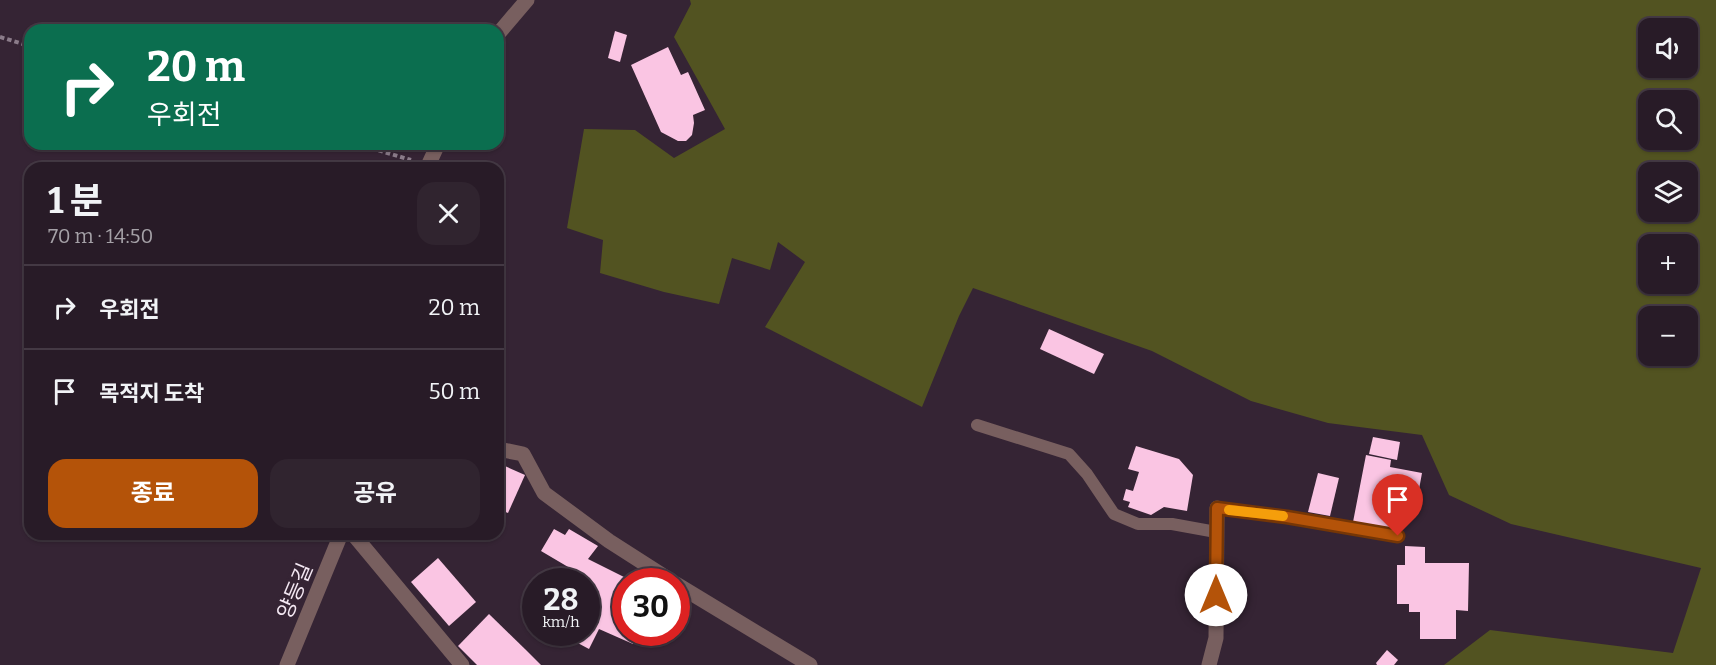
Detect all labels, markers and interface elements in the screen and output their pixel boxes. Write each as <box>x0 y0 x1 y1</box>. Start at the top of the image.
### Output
map controls <box>1638 18 1698 366</box>
button: sound <box>1638 18 1698 78</box>
text: 20 m <box>147 42 245 92</box>
icon: right <box>48 48 126 126</box>
button: search <box>1638 90 1698 150</box>
text: 우회전 <box>147 99 222 131</box>
button: layers <box>1638 162 1698 222</box>
text: 1 분 <box>48 179 103 223</box>
button: close <box>417 182 480 245</box>
text: 70 m · 14:50 <box>48 224 153 248</box>
button: + <box>1638 234 1698 294</box>
icon: right <box>48 291 81 324</box>
text: 20 m <box>429 294 480 321</box>
text: 우회전 <box>99 296 160 323</box>
button: − <box>1638 306 1698 366</box>
icon: arrive <box>48 375 81 408</box>
text: 50 m <box>429 378 480 405</box>
text: 목적지 도착 <box>99 380 204 407</box>
button: 종료 <box>48 459 258 528</box>
button: 공유 <box>270 459 480 528</box>
pin <box>1372 474 1423 536</box>
icon: arrive <box>1381 483 1414 516</box>
street label: 양등길 <box>272 559 318 623</box>
position arrow <box>1184 563 1248 627</box>
speed limit sign: 30 <box>612 568 690 646</box>
text: 28 <box>544 582 578 618</box>
text: km/h <box>542 613 580 631</box>

